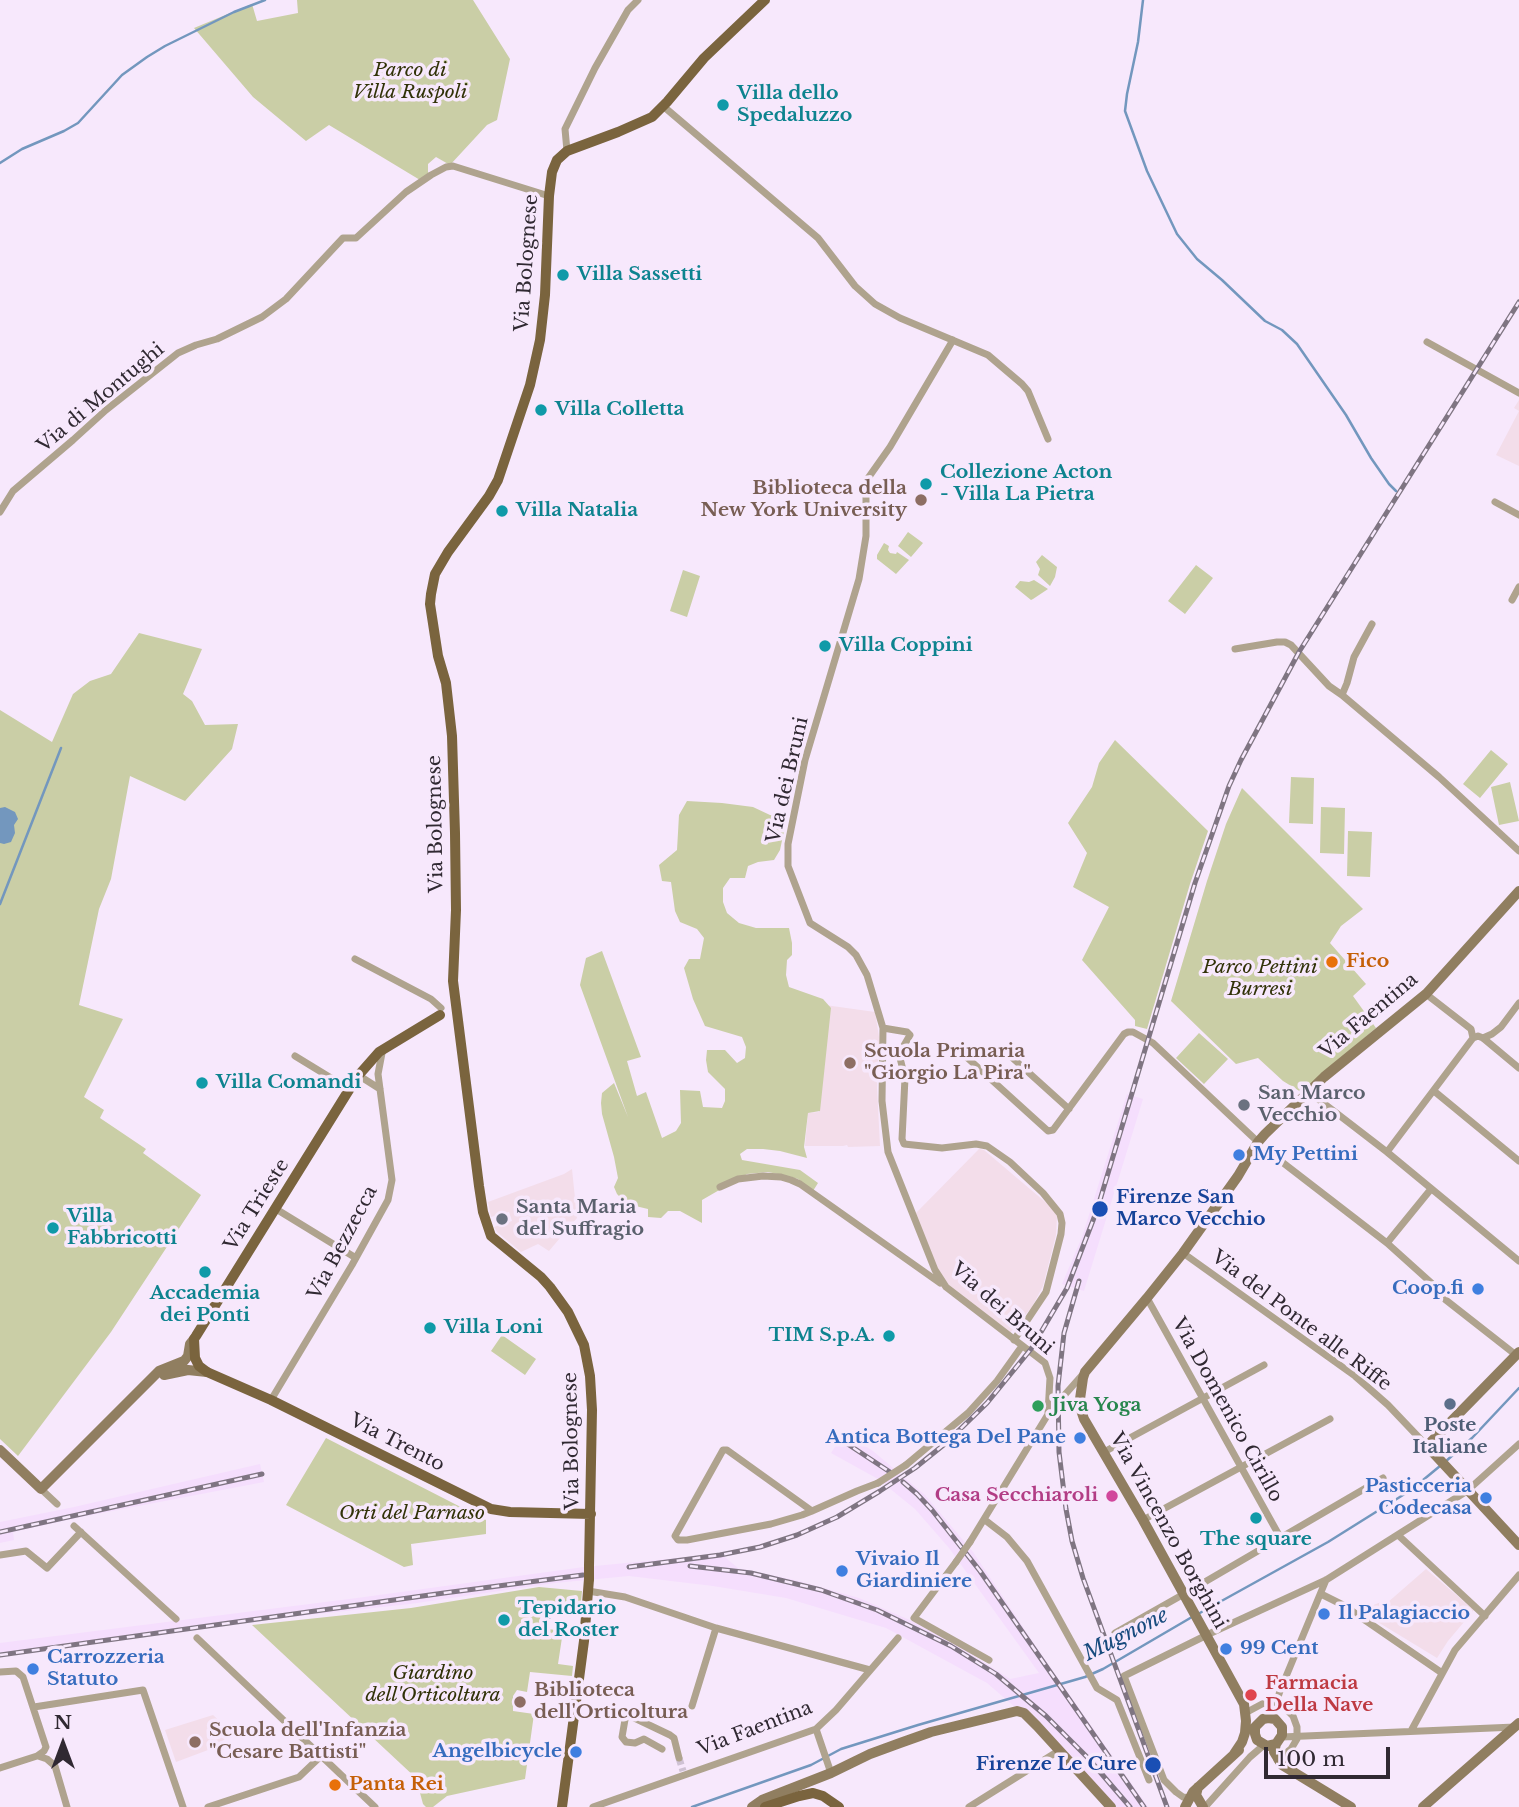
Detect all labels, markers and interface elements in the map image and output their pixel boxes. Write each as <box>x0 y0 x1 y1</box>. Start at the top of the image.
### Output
park label: Parco di Villa Ruspoli <box>353 60 467 104</box>
place label: Villa dello Spedaluzzo <box>737 83 852 127</box>
marker: Villa dello Spedaluzzo <box>715 97 731 113</box>
street label: Via Bolognese <box>511 194 543 332</box>
place label: Villa Sassetti <box>577 264 702 286</box>
marker: Villa Sassetti <box>555 267 571 283</box>
street label: Via di Montughi <box>33 338 169 458</box>
place label: Villa Colletta <box>555 399 685 421</box>
marker: Villa Colletta <box>533 402 549 418</box>
place label: Collezione Acton - Villa La Pietra <box>940 462 1112 506</box>
marker: Collezione Acton - Villa La Pietra <box>918 476 934 492</box>
place label: Biblioteca della New York University <box>701 478 907 522</box>
marker: Biblioteca della New York University <box>913 492 929 508</box>
place label: Villa Natalia <box>516 500 638 522</box>
marker: Villa Natalia <box>494 503 510 519</box>
place label: Villa Coppini <box>839 635 973 657</box>
marker: Villa Coppini <box>817 638 833 654</box>
street label: Via dei Bruni <box>762 715 814 845</box>
street label: Via Bolognese <box>423 755 449 893</box>
place label: Fico <box>1346 951 1389 973</box>
marker: Fico <box>1324 954 1340 970</box>
park label: Parco Pettini Burresi <box>1203 957 1317 1001</box>
street label: Via Faentina <box>1315 968 1423 1064</box>
place label: Scuola Primaria "Giorgio La Pira" <box>864 1041 1031 1085</box>
marker: Scuola Primaria "Giorgio La Pira" <box>842 1055 858 1071</box>
place label: Villa Comandi <box>216 1072 361 1094</box>
marker: Villa Comandi <box>194 1075 210 1091</box>
place label: San Marco Vecchio <box>1258 1083 1366 1127</box>
marker: San Marco Vecchio <box>1236 1097 1252 1113</box>
place label: My Pettini <box>1253 1144 1358 1166</box>
marker: My Pettini <box>1231 1147 1247 1163</box>
street label: Via Trieste <box>220 1155 294 1255</box>
street label: Via Bezzecca <box>303 1182 383 1304</box>
place label: Firenze San Marco Vecchio <box>1116 1187 1266 1231</box>
place label: Santa Maria del Suffragio <box>516 1197 644 1241</box>
marker: Firenze San Marco Vecchio <box>1090 1199 1110 1219</box>
place label: Villa Fabbricotti <box>67 1206 177 1250</box>
marker: Santa Maria del Suffragio <box>494 1211 510 1227</box>
marker: Villa Fabbricotti <box>45 1220 61 1236</box>
street label: Via del Ponte alle Riffe <box>1207 1246 1395 1396</box>
street label: Via dei Bruni <box>946 1258 1058 1360</box>
marker: Accademia dei Ponti <box>197 1264 213 1280</box>
place label: Coop.fi <box>1392 1278 1464 1300</box>
marker: Coop.fi <box>1470 1281 1486 1297</box>
place label: Accademia dei Ponti <box>150 1283 260 1327</box>
street label: Via Domenico Cirillo <box>1167 1314 1287 1506</box>
place label: Villa Loni <box>444 1317 543 1339</box>
marker: Villa Loni <box>422 1320 438 1336</box>
place label: TIM S.p.A. <box>769 1325 875 1347</box>
marker: TIM S.p.A. <box>881 1328 897 1344</box>
street label: Via Bolognese <box>559 1372 585 1510</box>
place label: Jiva Yoga <box>1052 1395 1141 1417</box>
marker: Poste Italiane <box>1442 1396 1458 1412</box>
marker: Jiva Yoga <box>1030 1398 1046 1414</box>
street label: Via Trento <box>346 1409 448 1477</box>
place label: Poste Italiane <box>1412 1415 1488 1459</box>
place label: Antica Bottega Del Pane <box>826 1427 1066 1449</box>
street label: Via Vincenzo Borghini <box>1105 1429 1231 1633</box>
marker: Antica Bottega Del Pane <box>1072 1430 1088 1446</box>
place label: Pasticceria Codecasa <box>1365 1476 1472 1520</box>
place label: Casa Secchiaroli <box>935 1485 1098 1507</box>
marker: Casa Secchiaroli <box>1104 1488 1120 1504</box>
marker: Pasticceria Codecasa <box>1478 1490 1494 1506</box>
park label: Orti del Parnaso <box>339 1503 485 1525</box>
marker: The square <box>1248 1510 1264 1526</box>
place label: The square <box>1200 1529 1312 1551</box>
place label: Vivaio Il Giardiniere <box>856 1549 972 1593</box>
marker: Vivaio Il Giardiniere <box>834 1563 850 1579</box>
place label: Tepidario del Roster <box>518 1598 619 1642</box>
water label: Mugnone <box>1079 1603 1173 1667</box>
place label: Il Palagiaccio <box>1338 1603 1470 1625</box>
marker: Il Palagiaccio <box>1316 1606 1332 1622</box>
marker: Tepidario del Roster <box>496 1612 512 1628</box>
place label: 99 Cent <box>1240 1638 1318 1660</box>
marker: 99 Cent <box>1218 1641 1234 1657</box>
place label: Carrozzeria Statuto <box>47 1647 165 1691</box>
marker: Carrozzeria Statuto <box>25 1661 41 1677</box>
park label: Giardino dell'Orticoltura <box>365 1663 501 1707</box>
place label: Farmacia Della Nave <box>1265 1673 1373 1717</box>
place label: Biblioteca dell'Orticoltura <box>534 1680 688 1724</box>
marker: Farmacia Della Nave <box>1243 1687 1259 1703</box>
marker: Biblioteca dell'Orticoltura <box>512 1694 528 1710</box>
street label: Via Faentina <box>694 1697 816 1761</box>
north arrow <box>28 1709 98 1779</box>
text: N <box>54 1711 72 1734</box>
place label: Scuola dell'Infanzia "Cesare Battisti" <box>209 1720 407 1764</box>
marker: Scuola dell'Infanzia "Cesare Battisti" <box>187 1734 203 1750</box>
scale bar <box>1267 1734 1393 1778</box>
place label: Angelbicycle <box>433 1741 562 1763</box>
marker: Angelbicycle <box>568 1744 584 1760</box>
text: 100 m <box>1277 1746 1345 1772</box>
place label: Firenze Le Cure <box>976 1754 1137 1776</box>
marker: Firenze Le Cure <box>1143 1755 1163 1775</box>
place label: Panta Rei <box>349 1774 444 1796</box>
marker: Panta Rei <box>327 1777 343 1793</box>

